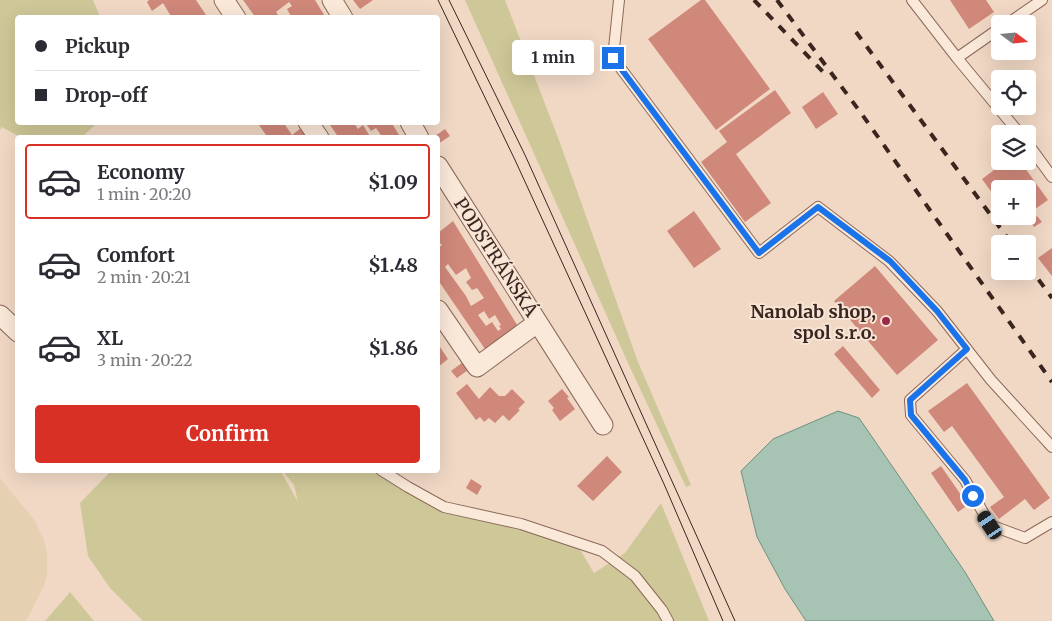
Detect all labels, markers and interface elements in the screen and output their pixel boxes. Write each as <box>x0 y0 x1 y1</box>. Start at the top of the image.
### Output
north arrow <box>991 15 1036 60</box>
map controls <box>991 15 1036 280</box>
text: Pickup <box>65 34 130 58</box>
callout: 1 min <box>513 40 596 76</box>
text: 1 min <box>531 47 575 67</box>
route end <box>602 47 624 69</box>
button: locate <box>991 70 1036 115</box>
text: Drop-off <box>65 83 147 107</box>
button: layers <box>991 125 1036 170</box>
icon: car <box>37 159 82 204</box>
text: Economy <box>97 160 185 184</box>
text: $1.09 <box>368 170 418 194</box>
button: + <box>991 180 1036 225</box>
text: 1 min · 20:20 <box>97 184 191 204</box>
street label: PODSTRÁNSKÁ <box>449 193 543 321</box>
button: − <box>991 235 1036 280</box>
icon: car <box>37 242 82 287</box>
text: Comfort <box>97 243 175 267</box>
text: $1.48 <box>368 253 418 277</box>
text: 2 min · 20:21 <box>97 267 190 287</box>
place label: Nanolab shop, spol s.r.o. <box>750 300 876 344</box>
marker: Nanolab shop, spol s.r.o. <box>880 315 892 327</box>
icon: car <box>37 325 82 370</box>
text: XL <box>97 326 123 350</box>
text: $1.86 <box>368 336 418 360</box>
text: 3 min · 20:22 <box>97 350 193 370</box>
button: Confirm <box>35 405 420 463</box>
route start <box>962 485 984 507</box>
car <box>975 508 1004 542</box>

